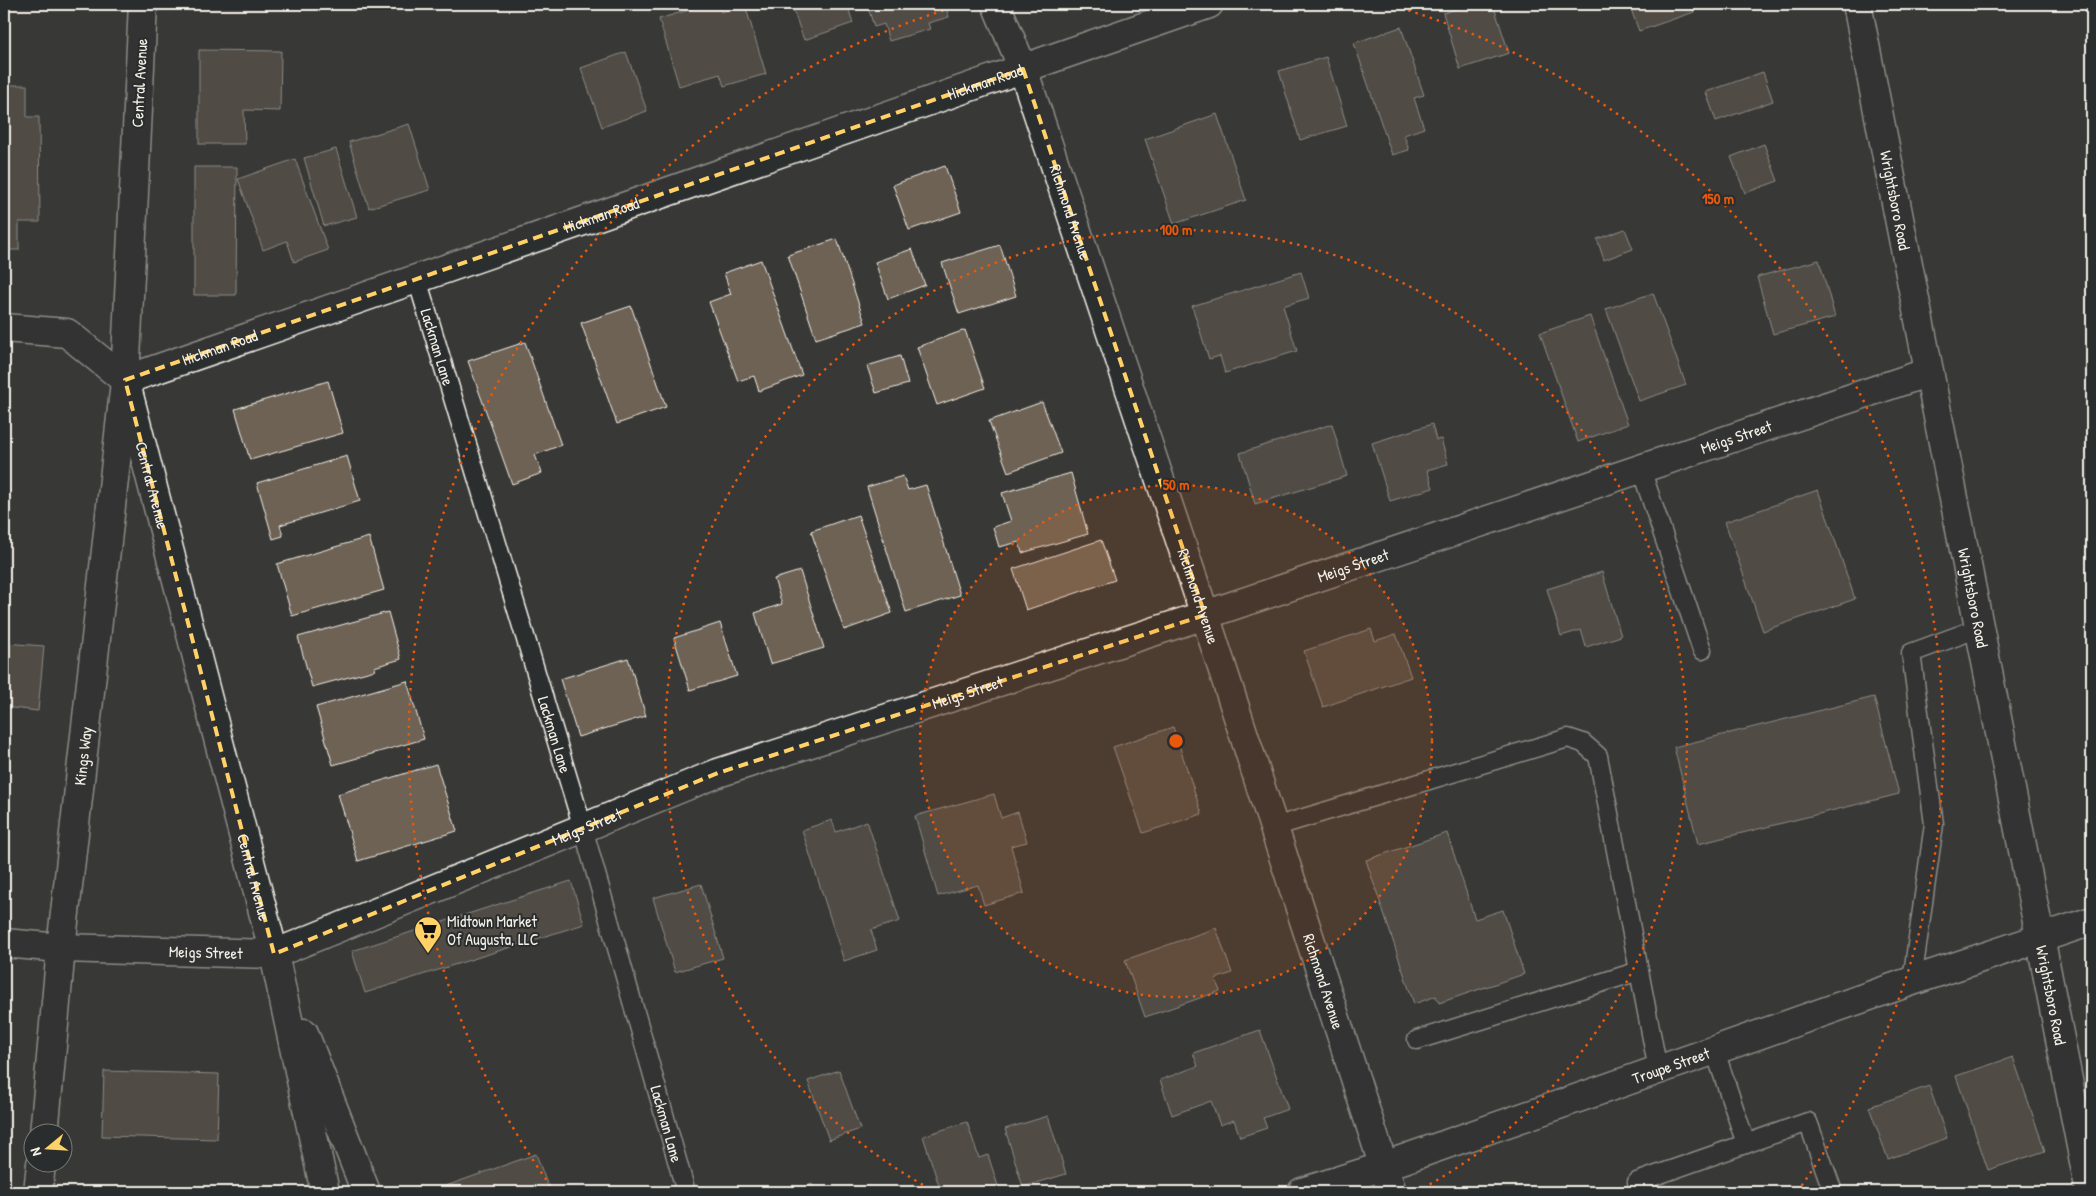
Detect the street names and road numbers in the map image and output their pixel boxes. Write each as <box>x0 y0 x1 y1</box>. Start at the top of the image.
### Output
street label: Central Avenue <box>126 37 152 128</box>
street label: Hickman Road <box>944 59 1025 105</box>
street label: Wrightsboro Road <box>1875 149 1916 252</box>
street label: Richmond Avenue <box>1045 161 1097 263</box>
street label: Hickman Road <box>561 192 642 238</box>
street label: Lackman Lane <box>416 306 460 389</box>
street label: Hickman Road <box>179 324 260 370</box>
street label: Meigs Street <box>1698 414 1775 459</box>
street label: Central Avenue <box>130 439 174 531</box>
street label: Meigs Street <box>1315 543 1392 587</box>
street label: Richmond Avenue <box>1173 546 1225 647</box>
street label: Wrightsboro Road <box>1953 546 1994 649</box>
street label: Meigs Street <box>929 670 1006 714</box>
street label: Lackman Lane <box>533 694 577 776</box>
street label: Kings Way <box>68 725 97 787</box>
street label: Meigs Street <box>548 802 625 851</box>
street label: Central Avenue <box>232 831 276 923</box>
street label: Richmond Avenue <box>1298 931 1350 1032</box>
street label: Meigs Street <box>169 940 243 964</box>
street label: Wrightsboro Road <box>2031 944 2072 1047</box>
street label: Troupe Street <box>1629 1042 1713 1089</box>
street label: Lackman Lane <box>645 1083 688 1165</box>

